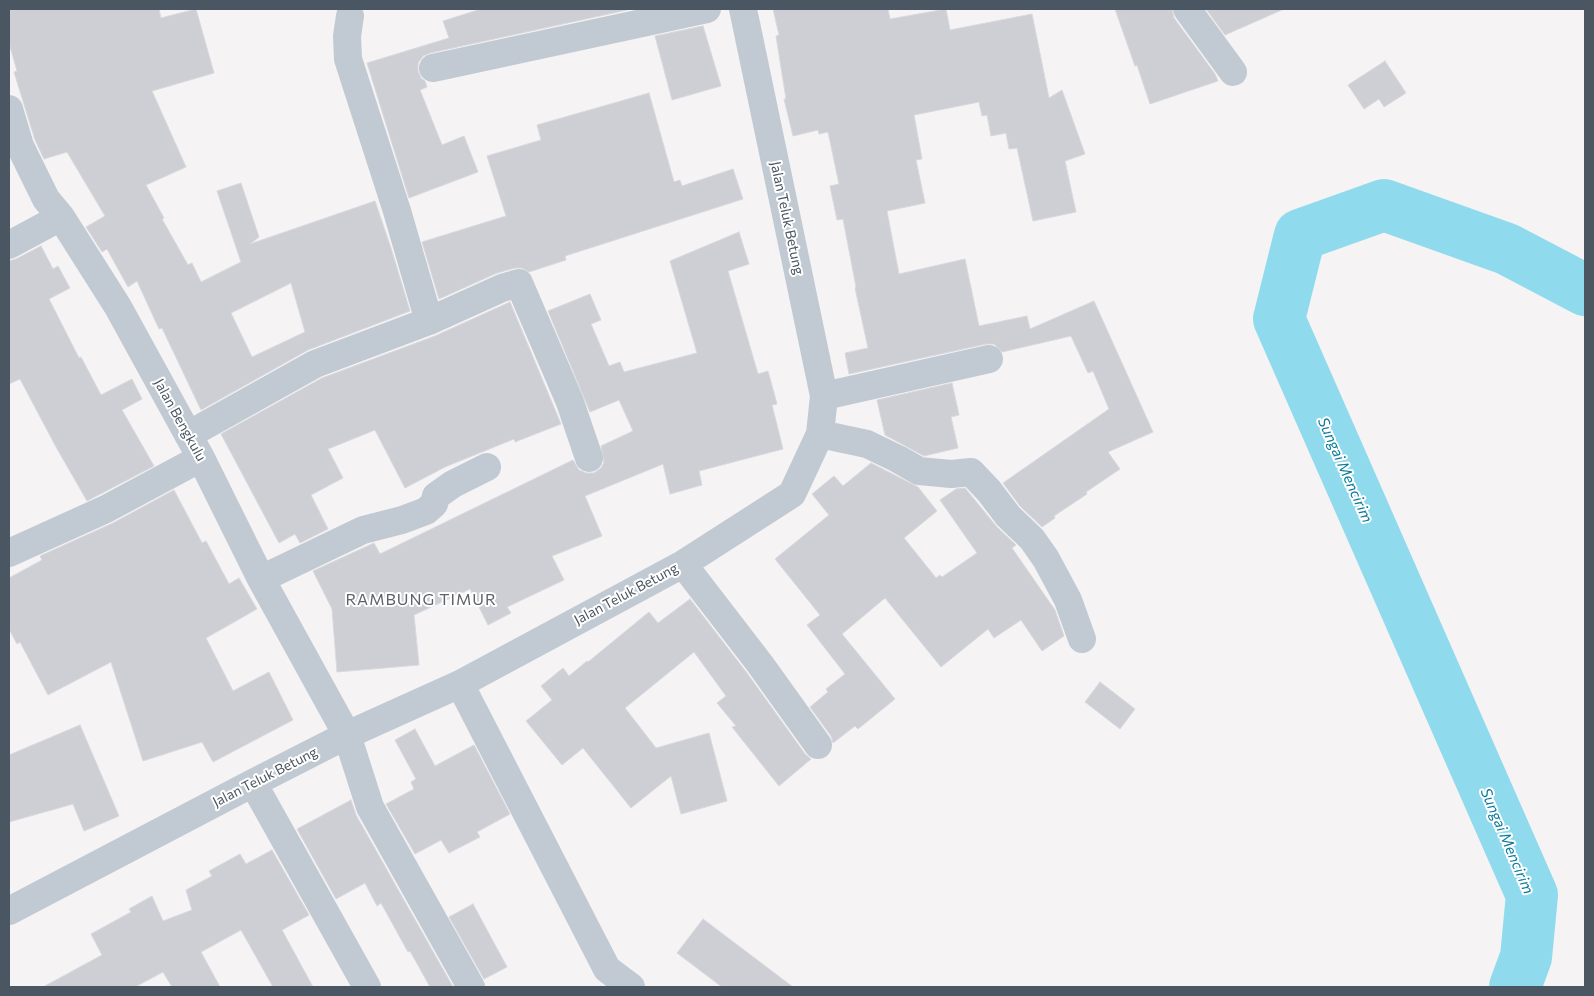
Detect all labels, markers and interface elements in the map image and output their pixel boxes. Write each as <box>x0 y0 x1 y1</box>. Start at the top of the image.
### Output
street label: Jalan Teluk Betung <box>767 160 807 276</box>
street label: Jalan Bengkulu <box>150 376 210 464</box>
water label: Sungai Mencirim <box>1314 415 1376 525</box>
street label: Jalan Teluk Betung <box>571 559 681 629</box>
district label: RAMBUNG TIMUR <box>344 590 498 610</box>
street label: Jalan Teluk Betung <box>210 743 320 811</box>
water label: Sungai Mencirim <box>1477 785 1537 897</box>

